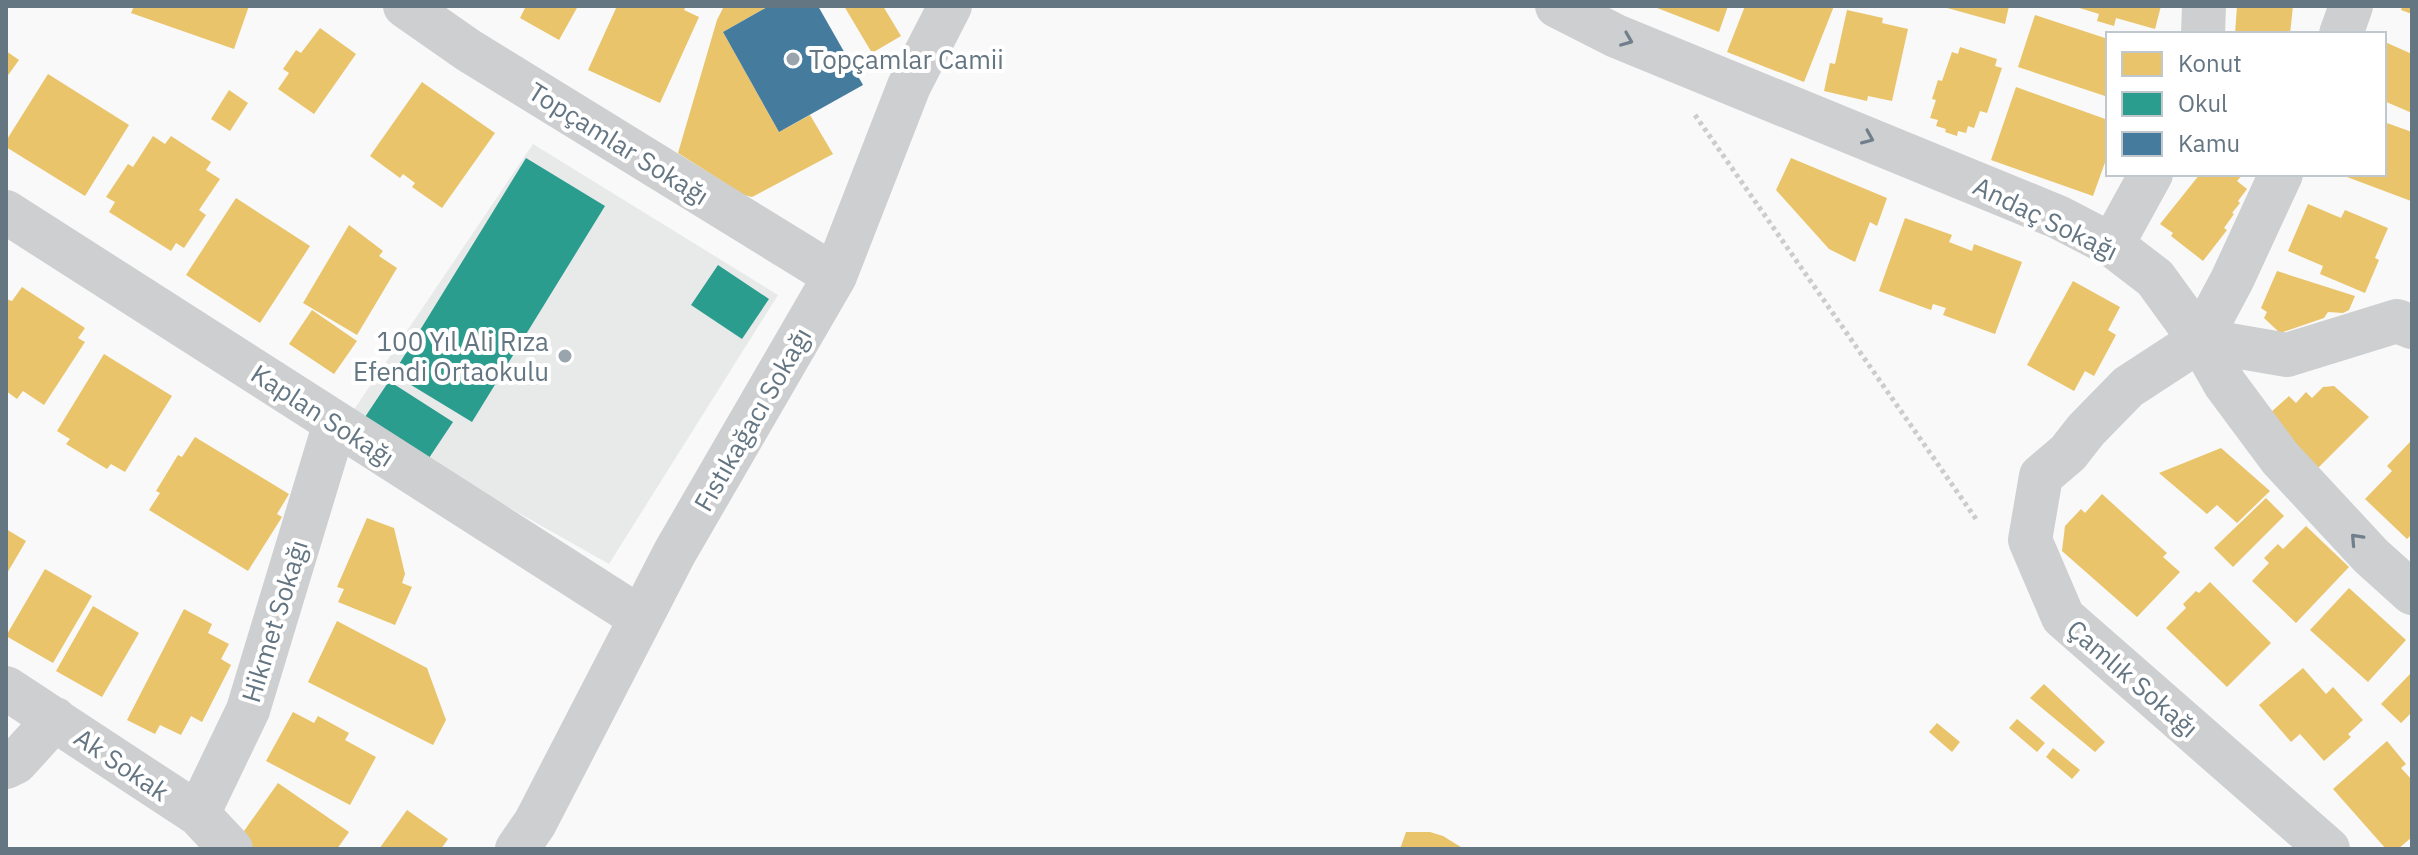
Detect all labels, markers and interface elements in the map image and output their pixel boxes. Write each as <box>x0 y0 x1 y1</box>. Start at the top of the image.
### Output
one-way arrow <box>1619 30 1633 47</box>
legend <box>2106 32 2386 176</box>
place label: Topçamlar Camii <box>809 42 1004 76</box>
text: Konut <box>2178 47 2242 79</box>
marker: Topçamlar Camii <box>784 50 802 68</box>
street label: Topçamlar Sokağı <box>522 74 716 212</box>
text: Okul <box>2178 87 2228 119</box>
text: Kamu <box>2178 127 2240 159</box>
one-way arrow <box>1860 129 1874 145</box>
street label: Andaç Sokağı <box>1968 168 2124 268</box>
street label: Fıstıkağacı Sokağı <box>686 321 818 517</box>
place label: 100 Yıl Ali Rıza Efendi Ortaokulu <box>353 324 549 388</box>
marker: 100 Yıl Ali Rıza Efendi Ortaokulu <box>556 347 574 365</box>
street label: Kaplan Sokağı <box>245 356 401 474</box>
one-way arrow <box>2351 534 2365 549</box>
street label: Hikmet Sokağı <box>233 536 315 706</box>
street label: Çamlık Sokağı <box>2060 612 2206 744</box>
street label: Ak Sokak <box>68 720 176 808</box>

